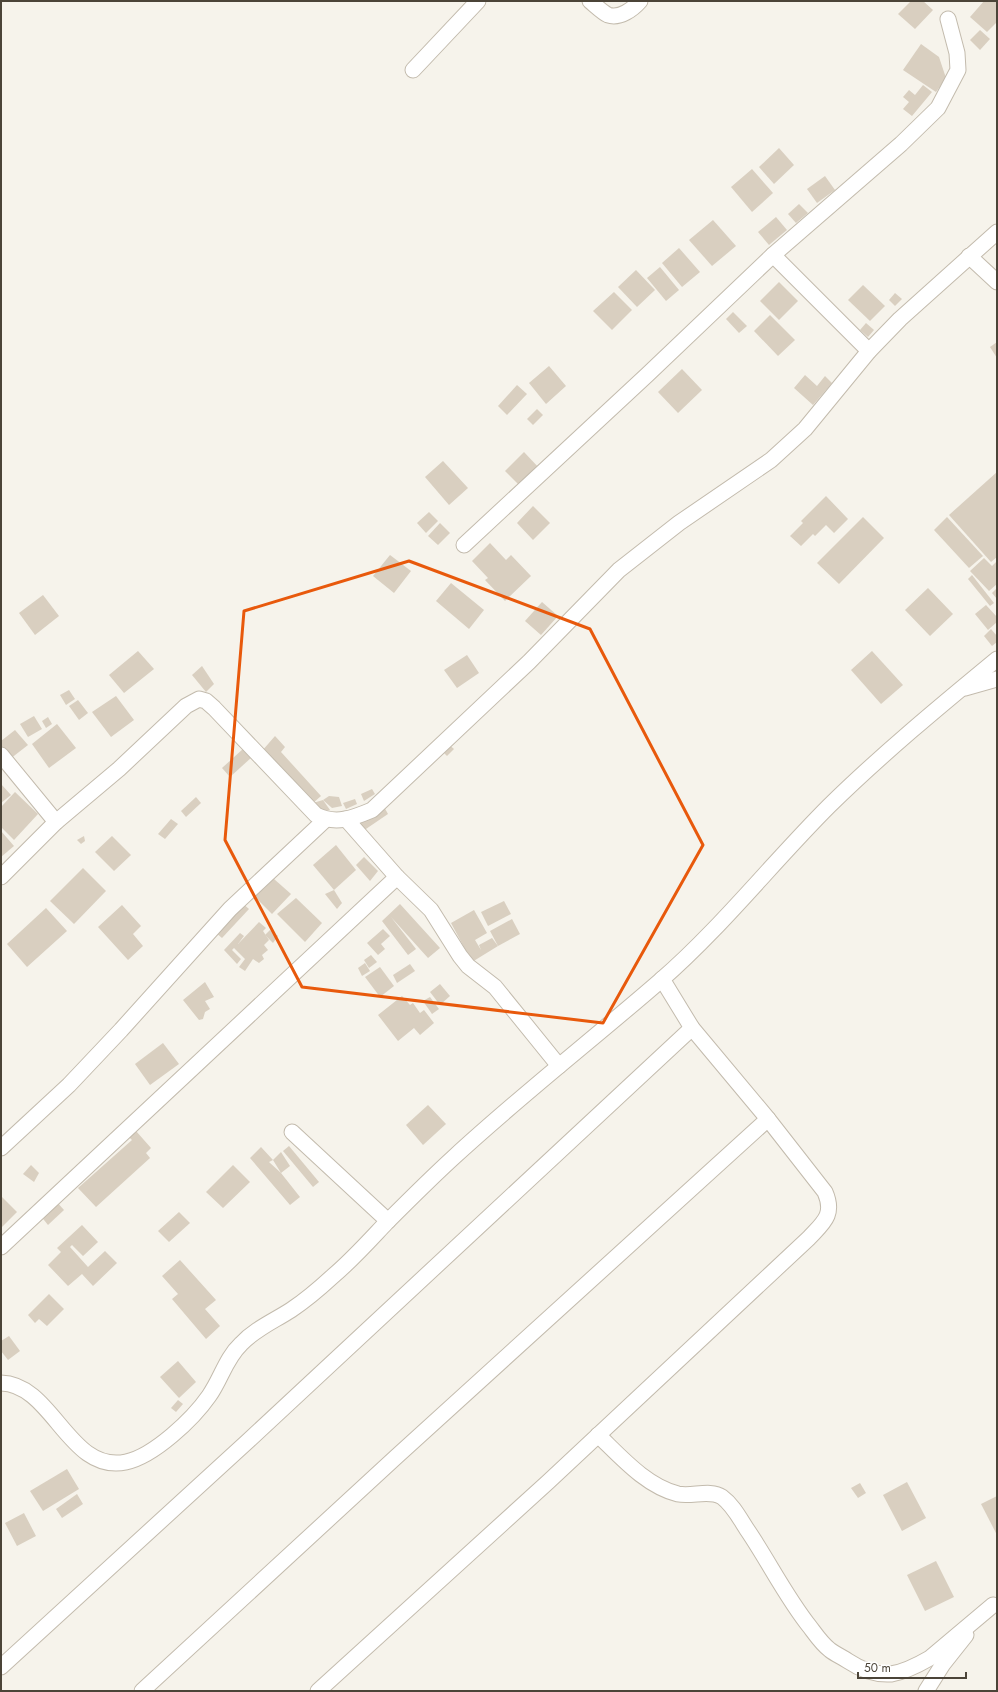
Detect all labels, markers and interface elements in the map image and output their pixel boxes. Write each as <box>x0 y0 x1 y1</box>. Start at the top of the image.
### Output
scale bar <box>858 1654 966 1680</box>
text: 50 m <box>864 1659 891 1677</box>

